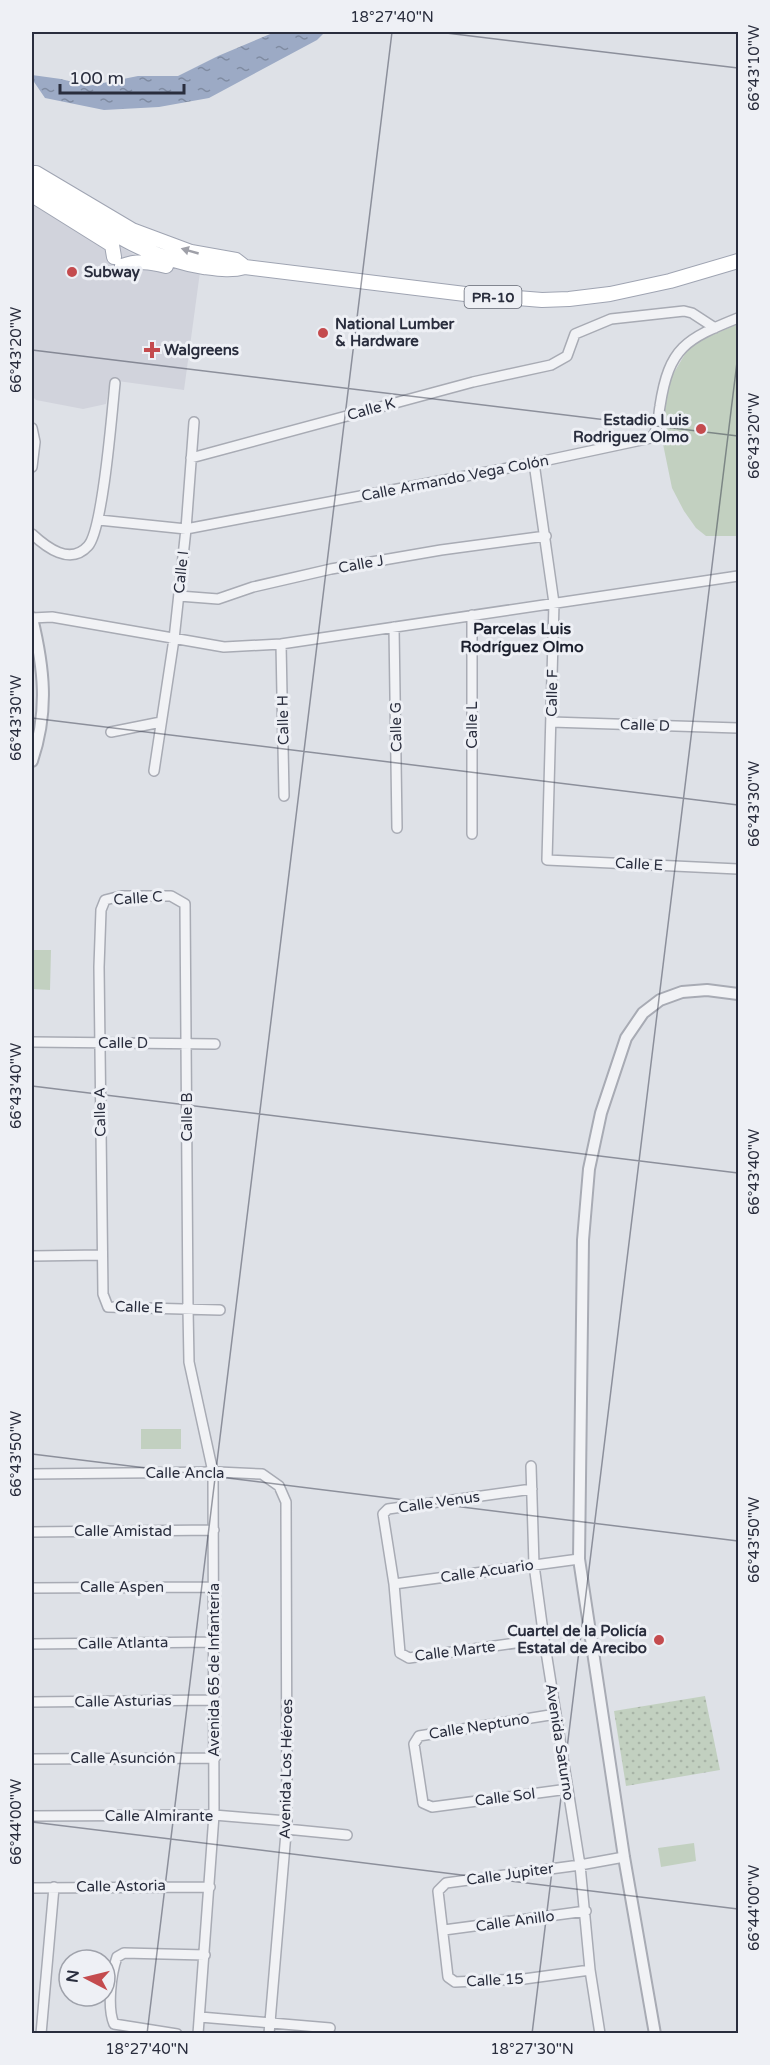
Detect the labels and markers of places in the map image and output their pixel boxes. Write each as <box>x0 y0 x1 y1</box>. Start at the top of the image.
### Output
place label: Subway <box>84 263 140 282</box>
marker: Subway <box>65 265 79 279</box>
place label: National Lumber & Hardware <box>335 315 455 350</box>
marker: National Lumber & Hardware <box>316 326 330 340</box>
place label: Walgreens <box>164 341 239 360</box>
marker: Walgreens <box>145 343 159 357</box>
place label: Estadio Luis Rodriguez Olmo <box>573 411 689 447</box>
marker: Estadio Luis Rodriguez Olmo <box>694 422 708 436</box>
place label: Cuartel de la Policía Estatal de Arecibo <box>507 1622 647 1657</box>
marker: Cuartel de la Policía Estatal de Arecibo <box>652 1633 666 1647</box>

